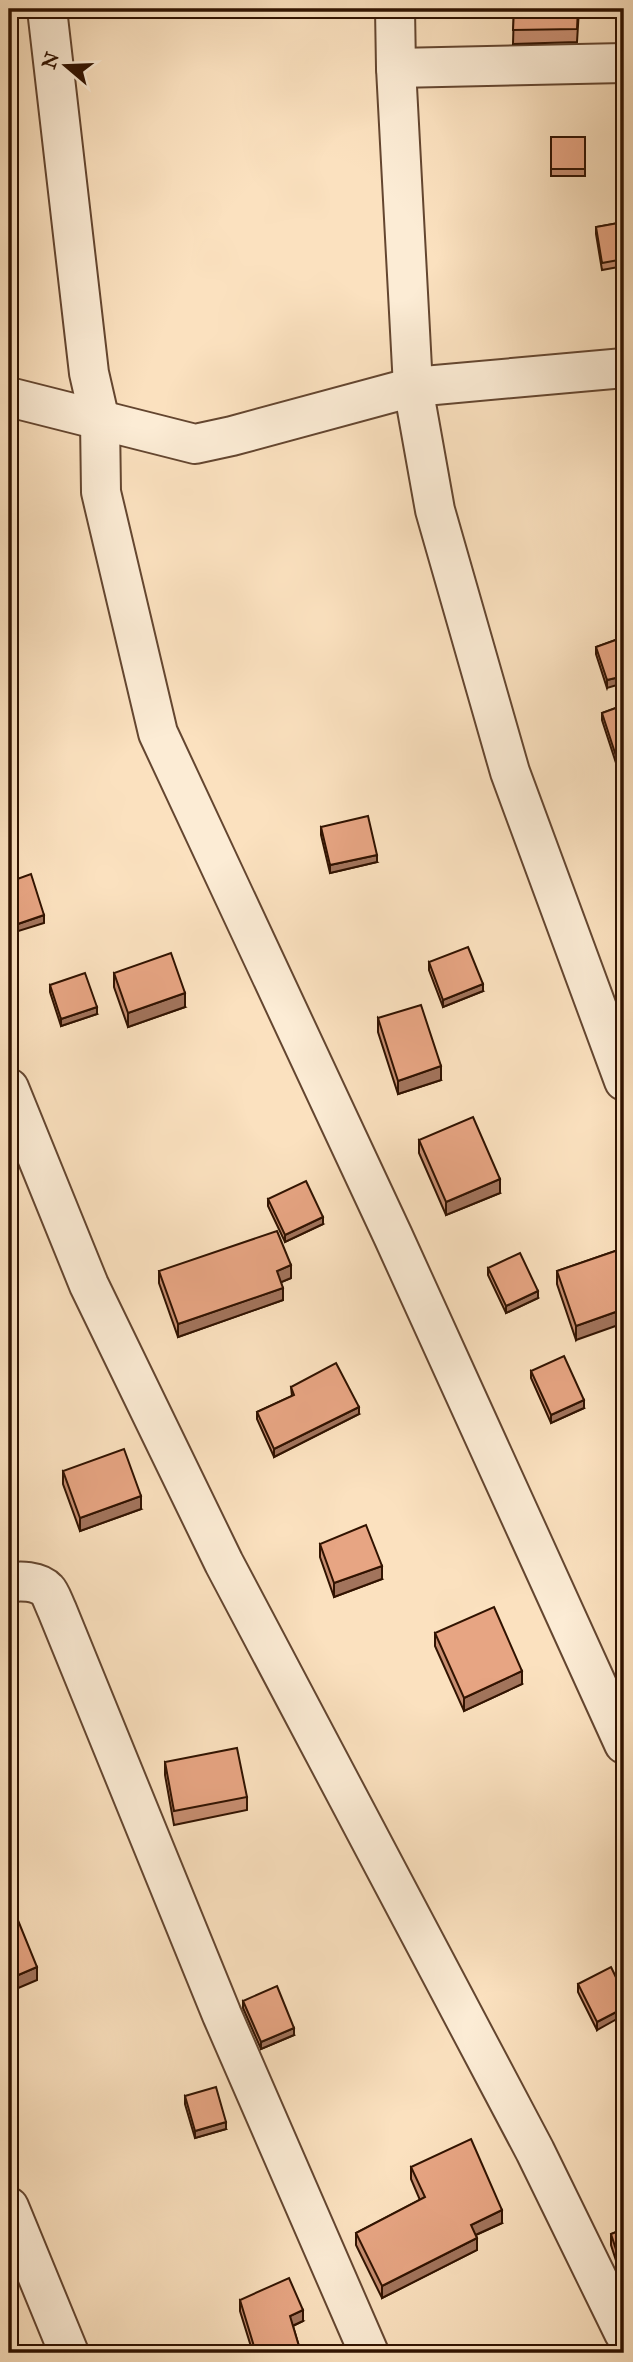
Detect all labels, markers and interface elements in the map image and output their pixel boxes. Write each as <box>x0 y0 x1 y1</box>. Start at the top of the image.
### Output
north arrow <box>32 32 102 102</box>
text: N <box>37 49 64 72</box>

